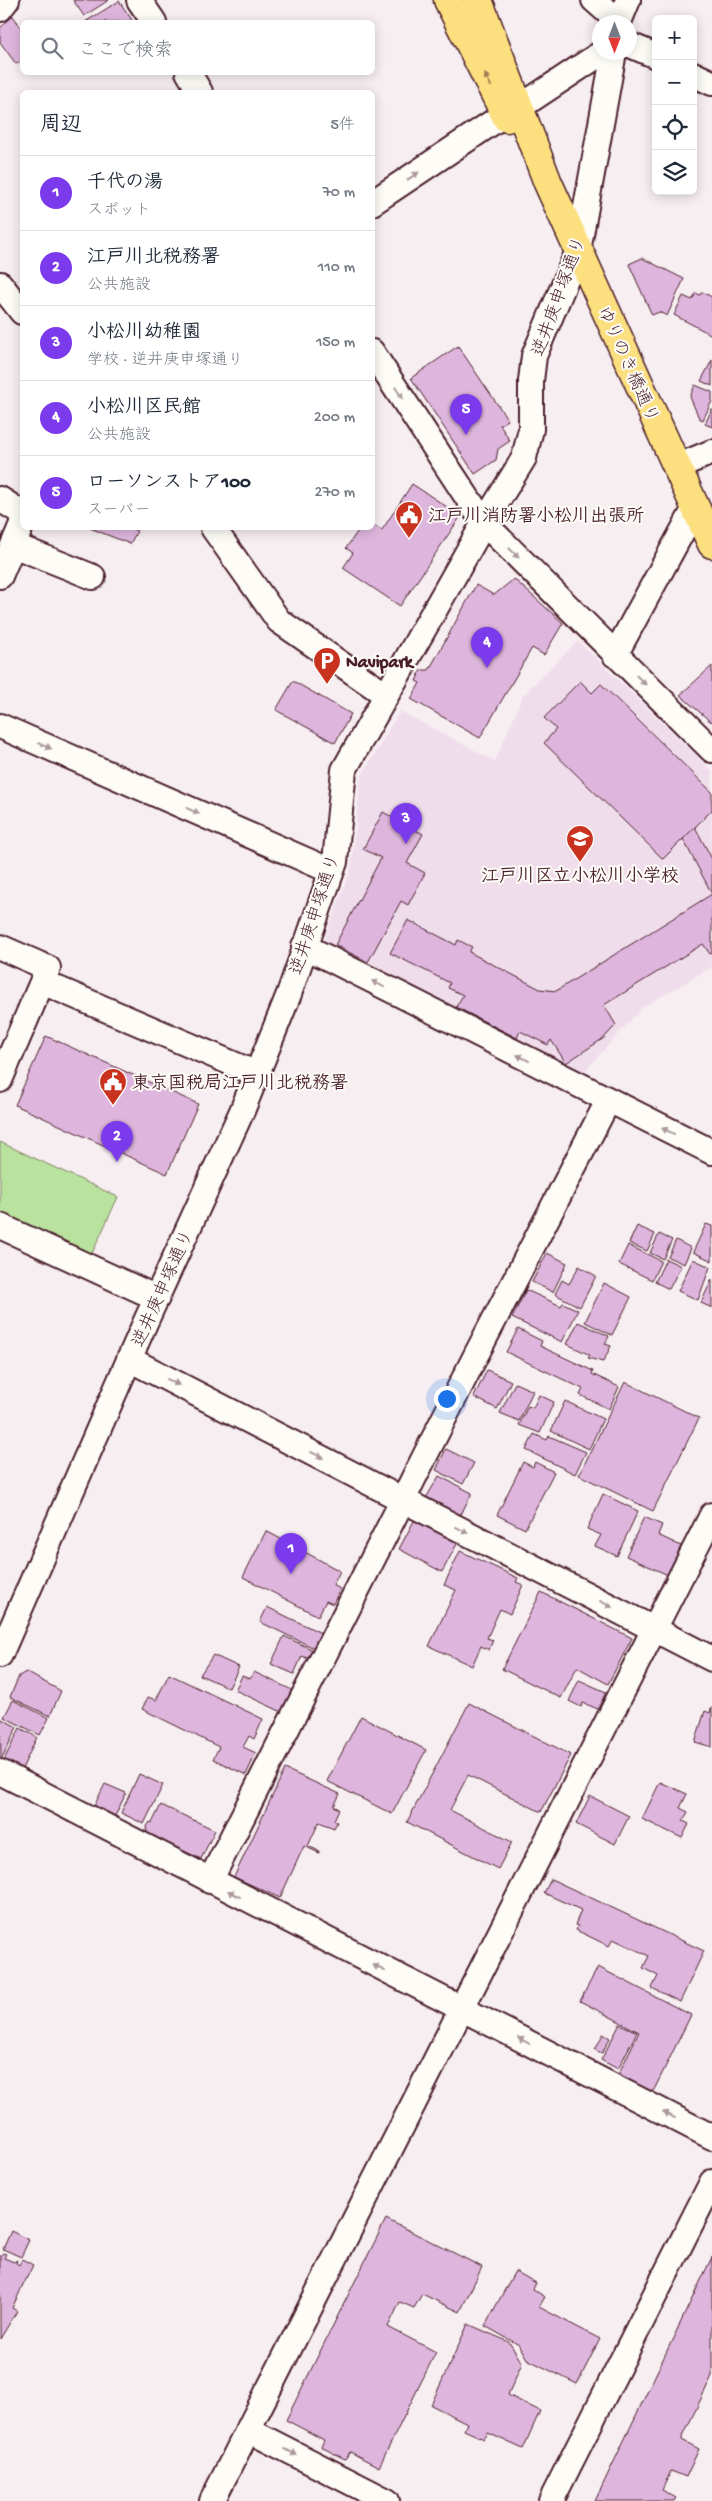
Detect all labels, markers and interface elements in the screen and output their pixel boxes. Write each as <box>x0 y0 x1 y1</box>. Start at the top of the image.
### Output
north arrow <box>592 15 637 60</box>
map controls <box>652 15 697 195</box>
button: + <box>652 15 697 60</box>
search box <box>20 20 375 75</box>
icon: search <box>38 34 66 62</box>
text: ここで検索 <box>78 40 173 63</box>
button: − <box>652 60 697 105</box>
one-way arrow <box>484 73 492 87</box>
button: locate <box>652 105 697 150</box>
text: 周辺 <box>40 114 82 139</box>
text: 5件 <box>331 117 355 136</box>
button: layers <box>652 150 697 195</box>
one-way arrow <box>406 171 420 180</box>
text: 千代の湯 <box>87 172 163 195</box>
text: 1 <box>53 184 59 203</box>
text: 70 m <box>322 184 355 203</box>
text: スポット <box>87 202 151 221</box>
street label: 逆井庚申塚通り <box>528 234 592 360</box>
text: 江戸川北税務署 <box>87 247 220 270</box>
text: 2 <box>52 259 60 278</box>
text: 110 m <box>318 259 355 278</box>
text: 公共施設 <box>87 277 151 296</box>
street label: ゆりのき橋通り <box>591 303 663 427</box>
text: 小松川幼稚園 <box>87 322 201 345</box>
text: 3 <box>52 334 60 353</box>
text: 150 m <box>316 334 355 353</box>
text: 学校 · 逆井庚申塚通り <box>87 352 244 371</box>
one-way arrow <box>394 386 404 399</box>
pin: 5 <box>450 394 482 435</box>
text: 小松川区民館 <box>87 397 201 420</box>
text: 4 <box>52 409 60 428</box>
text: 200 m <box>314 409 355 428</box>
text: 公共施設 <box>87 427 151 446</box>
text: ローソンストア100 <box>87 472 251 495</box>
text: 5 <box>52 484 60 503</box>
text: 270 m <box>315 484 355 503</box>
public building icon: 江戸川消防署小松川出張所 <box>394 500 424 539</box>
text: スーパー <box>87 502 150 521</box>
place label: 江戸川消防署小松川出張所 <box>428 506 644 528</box>
one-way arrow <box>507 547 519 559</box>
pin: 4 <box>471 627 503 668</box>
parking icon: Navipark <box>312 646 342 685</box>
place label: Navipark <box>346 653 415 674</box>
one-way arrow <box>635 674 647 686</box>
one-way arrow <box>38 742 52 750</box>
pin: 3 <box>390 803 422 844</box>
one-way arrow <box>186 808 200 816</box>
school or university icon: 江戸川区立小松川小学校 <box>565 824 595 863</box>
street label: 逆井庚申塚通り <box>286 851 346 978</box>
place label: 江戸川区立小松川小学校 <box>481 866 679 888</box>
one-way arrow <box>371 980 386 988</box>
one-way arrow <box>516 1054 530 1062</box>
public building icon: 東京国税局江戸川北税務署 <box>98 1067 128 1106</box>
place label: 東京国税局江戸川北税務署 <box>132 1073 348 1095</box>
pin: 2 <box>101 1121 133 1162</box>
one-way arrow <box>661 1127 675 1135</box>
street label: 逆井庚申塚通り <box>128 1227 200 1351</box>
one-way arrow <box>165 1378 180 1386</box>
your location <box>434 1386 460 1412</box>
one-way arrow <box>310 1451 325 1460</box>
one-way arrow <box>455 1526 469 1534</box>
pin: 1 <box>275 1533 307 1574</box>
one-way arrow <box>599 1600 614 1608</box>
one-way arrow <box>227 1890 242 1898</box>
one-way arrow <box>372 1964 386 1972</box>
one-way arrow <box>517 2037 531 2045</box>
one-way arrow <box>661 2111 676 2119</box>
one-way arrow <box>284 2448 298 2456</box>

